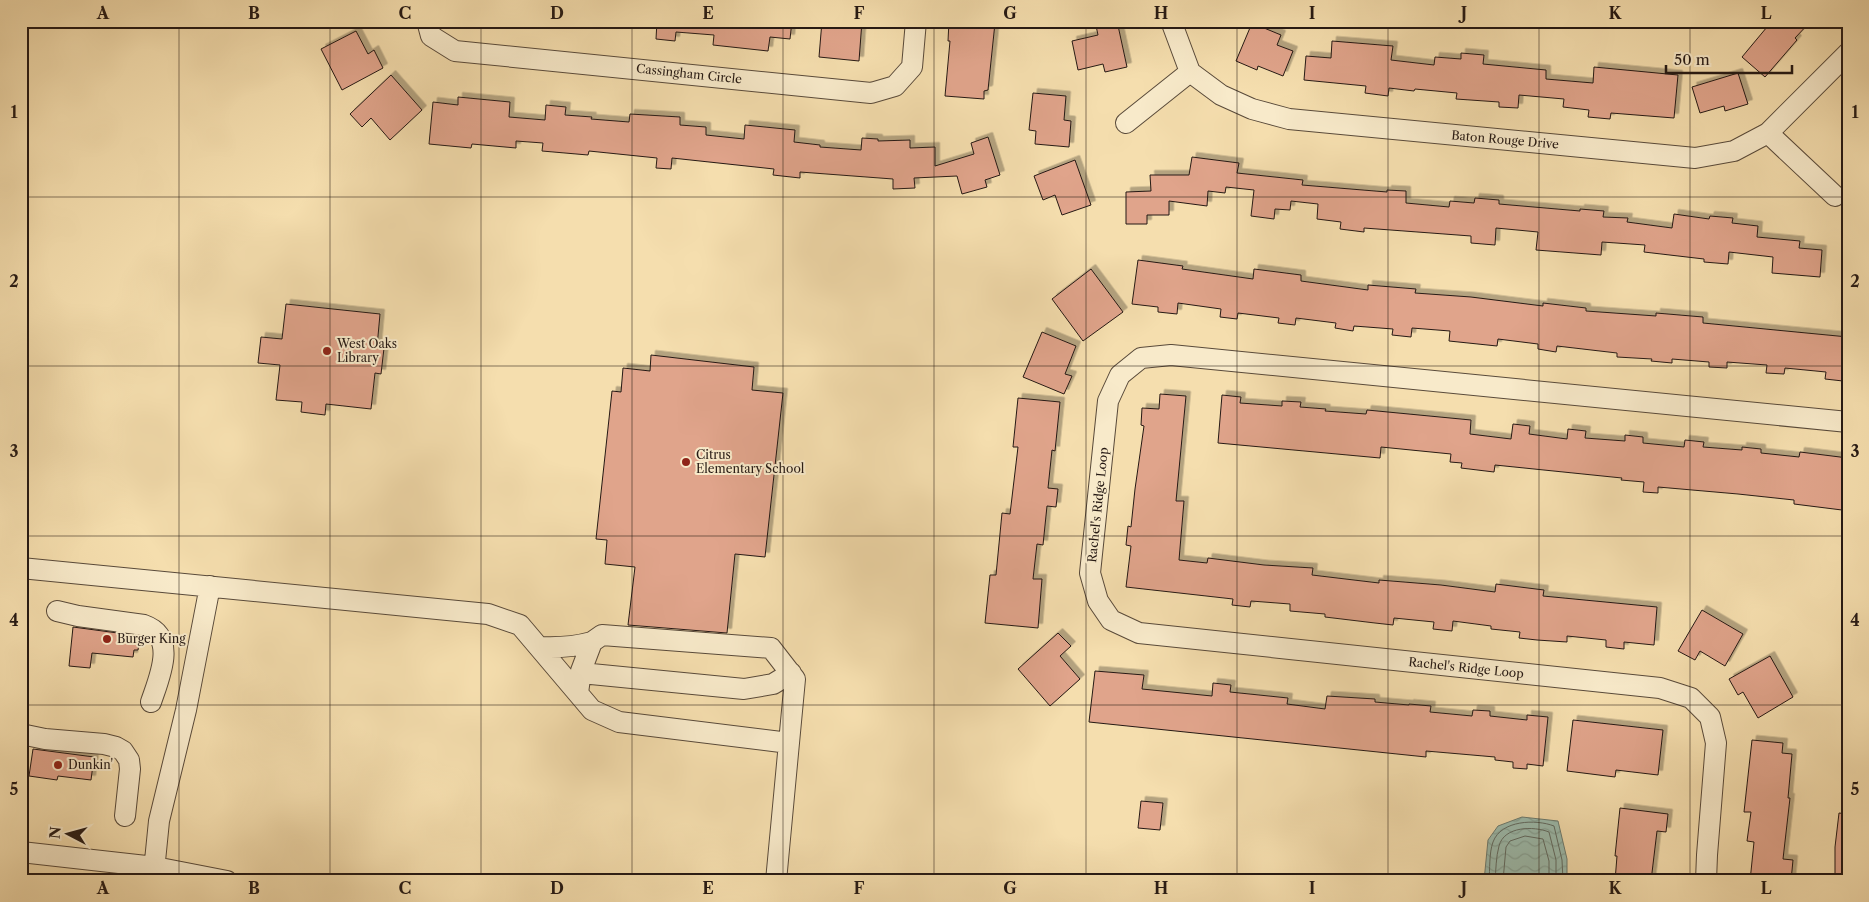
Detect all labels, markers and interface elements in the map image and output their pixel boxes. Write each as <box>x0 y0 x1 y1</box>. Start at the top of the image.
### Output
text: A <box>96 3 110 23</box>
text: B <box>248 3 260 23</box>
text: C <box>399 3 411 23</box>
text: D <box>550 3 564 23</box>
text: E <box>702 3 714 23</box>
text: F <box>854 3 865 23</box>
text: G <box>1003 3 1017 23</box>
text: H <box>1154 3 1168 23</box>
text: I <box>1309 3 1316 23</box>
text: J <box>1458 3 1467 23</box>
text: K <box>1609 3 1623 23</box>
text: L <box>1760 3 1772 23</box>
scale bar <box>1666 42 1793 74</box>
text: 50 m <box>1674 50 1710 69</box>
street label: Cassingham Circle <box>635 60 743 87</box>
text: 1 <box>10 102 18 122</box>
text: 1 <box>1851 102 1859 122</box>
street label: Baton Rouge Drive <box>1451 127 1560 152</box>
text: 2 <box>9 271 19 291</box>
text: 2 <box>1850 271 1860 291</box>
place label: West Oaks Library <box>336 336 397 365</box>
marker: West Oaks Library <box>321 345 333 357</box>
text: 3 <box>9 441 19 461</box>
text: 3 <box>1850 441 1860 461</box>
street label: Rachel's Ridge Loop <box>1084 446 1111 563</box>
place label: Citrus Elementary School <box>696 447 805 476</box>
marker: Citrus Elementary School <box>680 456 692 468</box>
text: 4 <box>9 610 19 630</box>
text: 4 <box>1850 610 1860 630</box>
place label: Burger King <box>117 631 186 646</box>
marker: Burger King <box>101 633 113 645</box>
street label: Rachel's Ridge Loop <box>1408 654 1525 681</box>
place label: Dunkin' <box>68 757 113 772</box>
marker: Dunkin' <box>52 759 64 771</box>
text: 5 <box>10 779 19 799</box>
text: 5 <box>1851 779 1860 799</box>
north arrow <box>42 810 92 860</box>
text: N <box>45 826 65 840</box>
text: A <box>96 878 110 898</box>
text: B <box>248 878 260 898</box>
text: C <box>399 878 411 898</box>
text: D <box>550 878 564 898</box>
text: E <box>702 878 714 898</box>
text: F <box>854 878 865 898</box>
text: G <box>1003 878 1017 898</box>
text: H <box>1154 878 1168 898</box>
text: I <box>1309 878 1316 898</box>
text: J <box>1458 878 1467 898</box>
text: K <box>1609 878 1623 898</box>
text: L <box>1760 878 1772 898</box>

